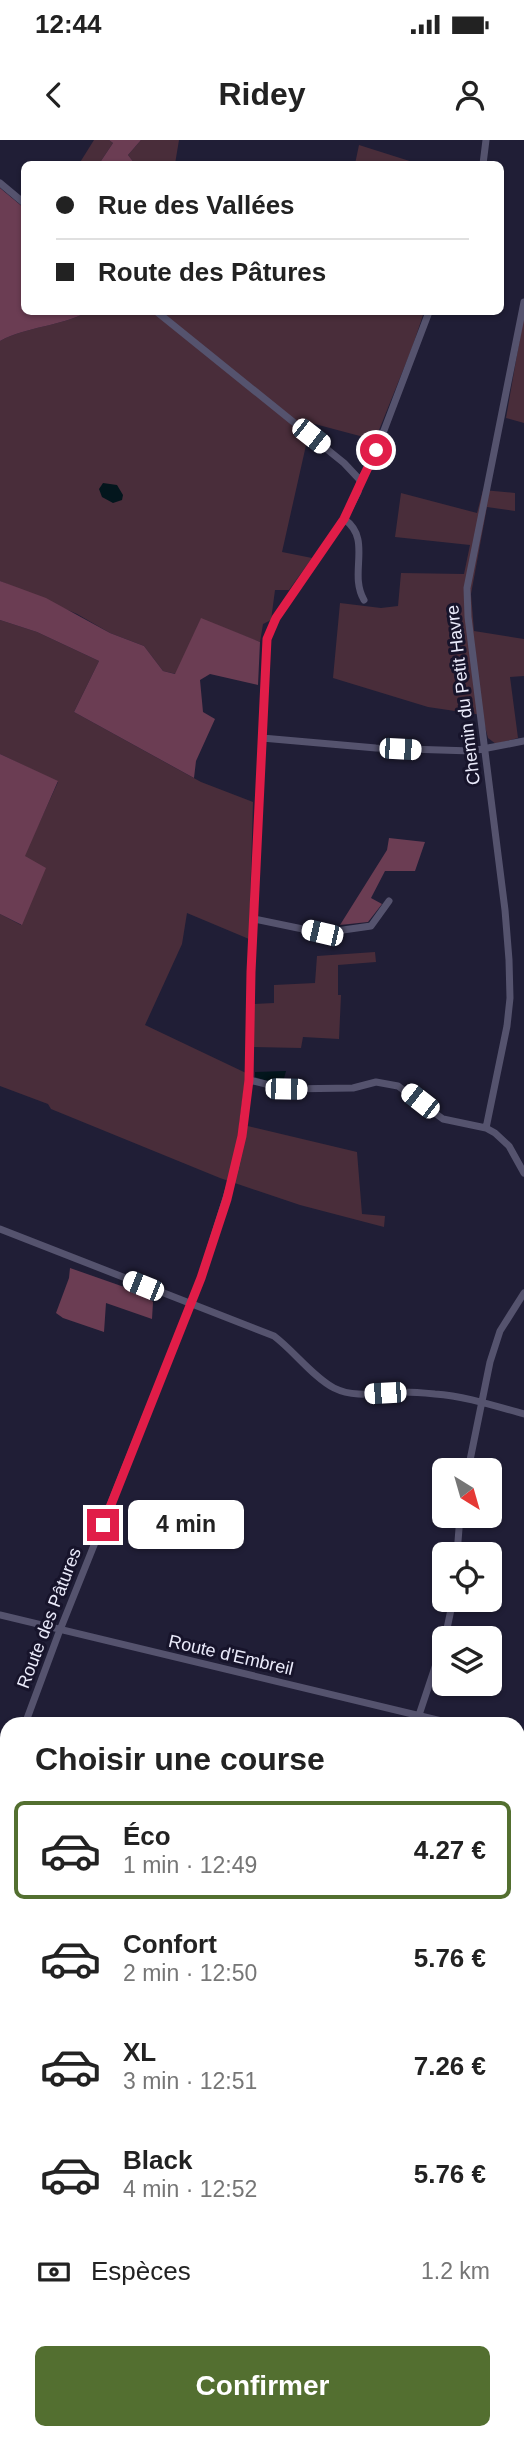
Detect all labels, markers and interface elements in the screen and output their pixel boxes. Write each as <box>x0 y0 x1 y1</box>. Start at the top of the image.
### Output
text: 12:44 <box>35 9 102 39</box>
icon: back <box>35 76 73 114</box>
text: Ridey <box>218 76 306 112</box>
icon: person <box>451 76 489 114</box>
text: Rue des Vallées <box>98 190 295 220</box>
text: Route des Pâtures <box>98 257 326 287</box>
car <box>288 415 335 457</box>
route start <box>360 434 392 466</box>
street label: Chemin du Petit Havre <box>442 604 484 786</box>
car <box>379 737 422 761</box>
car <box>300 918 345 948</box>
car <box>265 1078 308 1100</box>
car <box>397 1080 444 1122</box>
car <box>120 1268 167 1304</box>
car <box>364 1381 407 1405</box>
north arrow <box>432 1458 502 1528</box>
map controls <box>432 1458 502 1696</box>
callout: 4 min <box>128 1500 243 1550</box>
route end <box>87 1509 119 1541</box>
text: 4 min <box>156 1511 216 1537</box>
button: locate <box>432 1542 502 1612</box>
street label: Route des Pâtures <box>13 1545 85 1691</box>
button: layers <box>432 1626 502 1696</box>
street label: Route d'Embreil <box>167 1631 295 1679</box>
text: Choisir une course <box>35 1741 325 1777</box>
icon: car <box>39 1819 102 1882</box>
text: Éco <box>123 1821 171 1851</box>
text: 4.27 € <box>414 1835 486 1865</box>
text: 1 min · 12:49 <box>123 1852 257 1878</box>
icon: car <box>39 1927 102 1990</box>
text: Confort <box>123 1929 217 1959</box>
text: 5.76 € <box>414 1943 486 1973</box>
text: 2 min · 12:50 <box>123 1960 257 1986</box>
icon: car <box>39 2035 102 2098</box>
text: XL <box>123 2037 156 2067</box>
text: 7.26 € <box>414 2051 486 2081</box>
text: 3 min · 12:51 <box>123 2068 257 2094</box>
icon: car <box>39 2143 102 2206</box>
text: Black <box>123 2145 192 2175</box>
text: 5.76 € <box>414 2159 486 2189</box>
text: 4 min · 12:52 <box>123 2176 257 2202</box>
icon: cash <box>35 2253 73 2291</box>
text: Espèces <box>91 2256 191 2286</box>
text: 1.2 km <box>421 2258 490 2284</box>
button: Confirmer <box>35 2346 490 2426</box>

